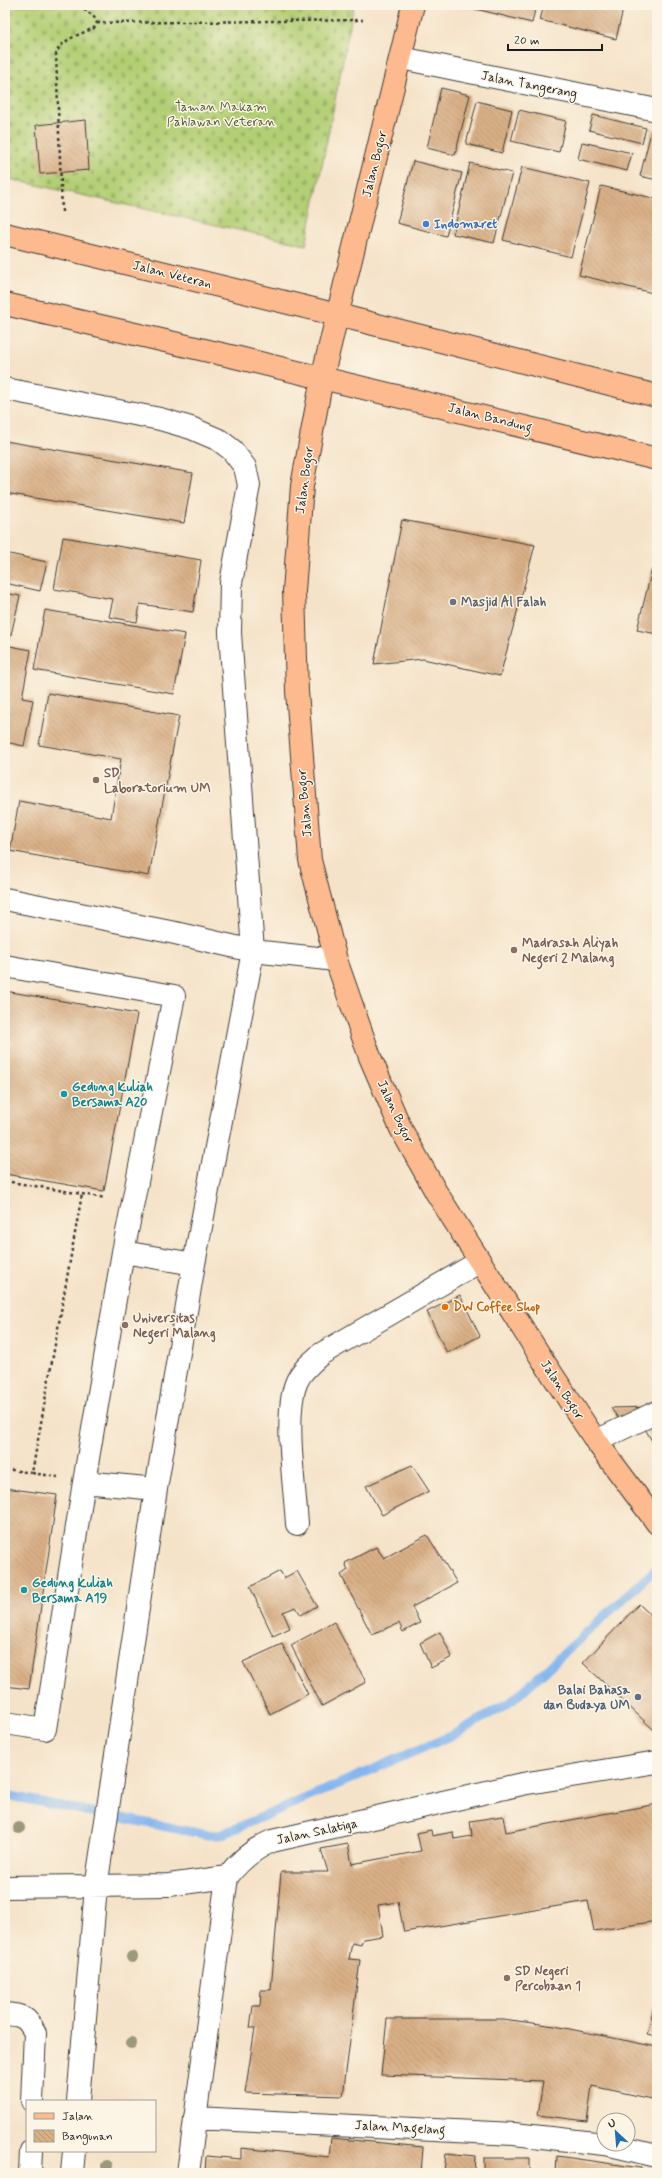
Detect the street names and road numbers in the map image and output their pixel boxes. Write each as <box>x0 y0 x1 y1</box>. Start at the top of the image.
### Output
street label: Jalan Tangerang <box>479 67 579 104</box>
street label: Jalan Bogor <box>359 128 394 200</box>
street label: Jalan Veteran <box>131 257 213 293</box>
street label: Jalan Bandung <box>446 399 534 439</box>
street label: Jalan Bogor <box>292 444 320 515</box>
street label: Jalan Bogor <box>293 767 318 838</box>
street label: Jalan Bogor <box>371 1078 417 1148</box>
street label: Jalan Bogor <box>535 1357 588 1425</box>
street label: Jalan Salatiga <box>275 1815 359 1849</box>
street label: Jalan Magelang <box>354 2117 446 2141</box>

